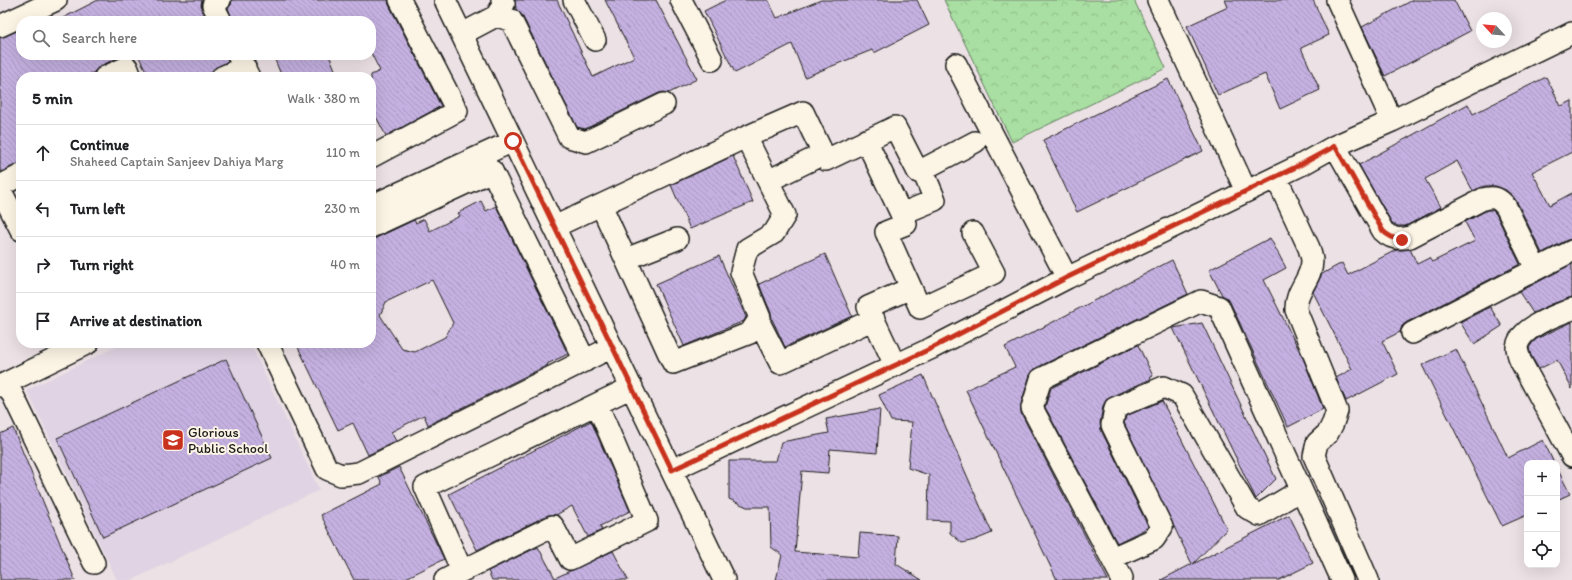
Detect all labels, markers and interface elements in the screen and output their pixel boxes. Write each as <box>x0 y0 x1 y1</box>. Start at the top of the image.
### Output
north arrow <box>1476 12 1512 48</box>
search box <box>16 16 376 60</box>
icon: search <box>30 27 52 49</box>
text: Search here <box>62 29 137 47</box>
text: 5 min <box>32 88 72 108</box>
text: Walk · 380 m <box>287 91 360 106</box>
route start <box>504 132 522 150</box>
text: Continue <box>70 136 129 154</box>
icon: ahead <box>32 142 54 164</box>
text: 110 m <box>326 145 360 160</box>
text: Shaheed Captain Sanjeev Dahiya Marg <box>70 154 283 169</box>
icon: left <box>32 198 54 220</box>
text: Turn left <box>70 200 125 218</box>
text: 230 m <box>324 201 360 216</box>
route end <box>1393 231 1411 249</box>
icon: right <box>32 254 54 276</box>
text: Turn right <box>70 256 134 274</box>
text: 40 m <box>330 257 360 272</box>
icon: arrive <box>32 310 54 332</box>
text: Arrive at destination <box>70 312 202 330</box>
place label: Glorious Public School <box>188 424 268 457</box>
school or university icon: Glorious Public School <box>160 427 186 453</box>
map controls <box>1524 460 1560 568</box>
button: + <box>1524 460 1560 496</box>
button: − <box>1524 496 1560 532</box>
button: locate <box>1524 532 1560 568</box>

